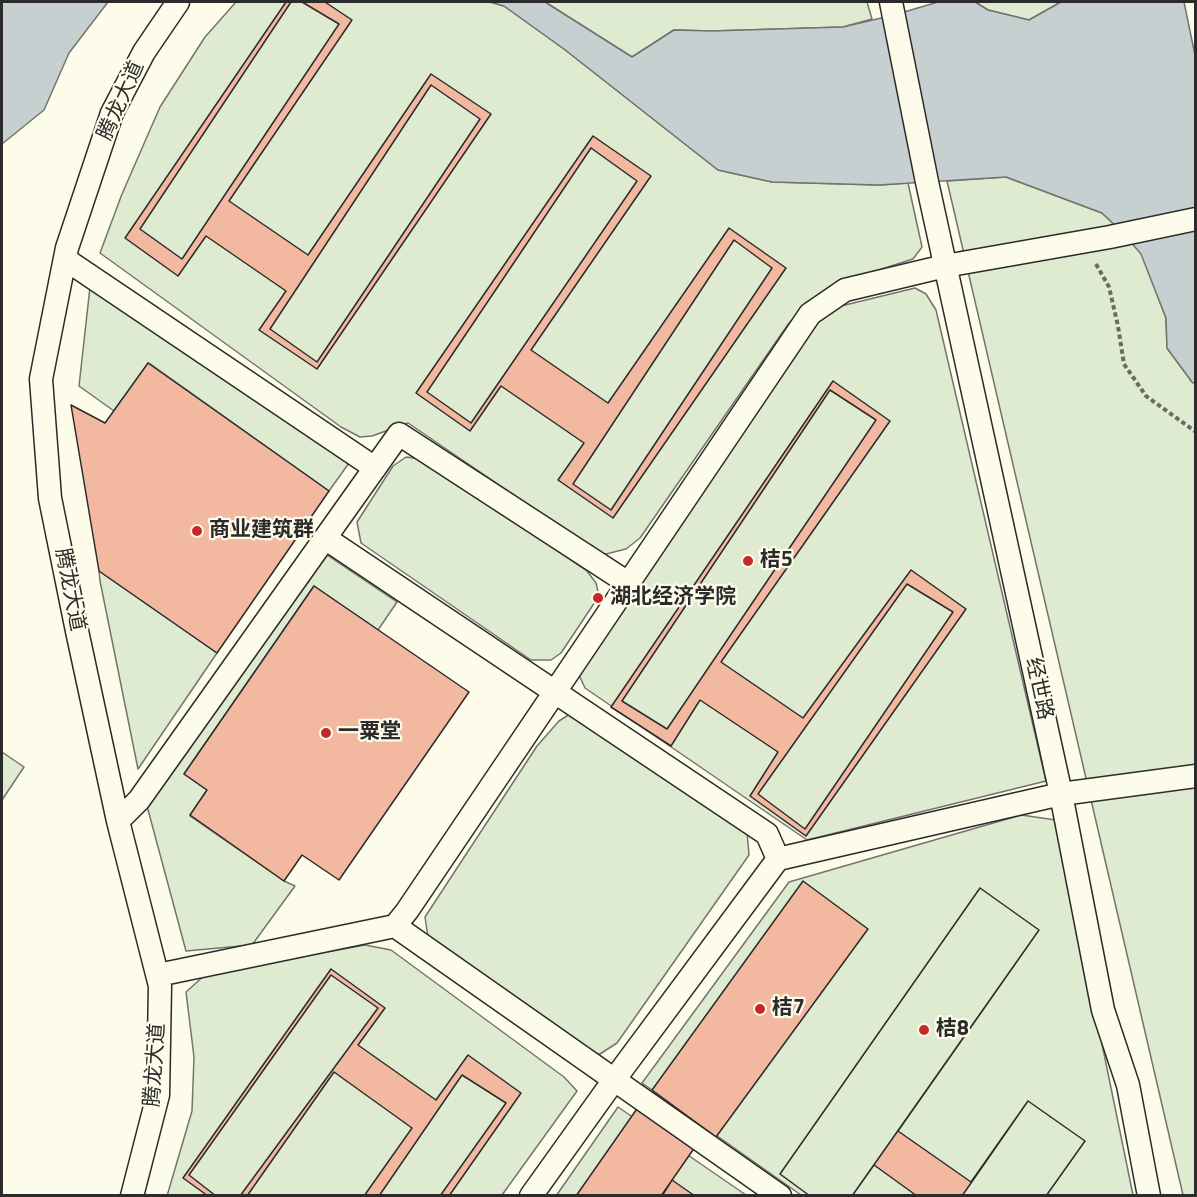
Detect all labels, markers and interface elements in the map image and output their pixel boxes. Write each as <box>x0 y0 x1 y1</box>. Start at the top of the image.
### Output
street label: 腾龙大道 <box>93 58 151 144</box>
place label: 商业建筑群 <box>209 518 314 544</box>
marker: 商业建筑群 <box>190 524 204 538</box>
street label: 腾龙大道 <box>49 546 89 634</box>
place label: 桔5 <box>760 548 793 574</box>
marker: 桔5 <box>741 554 755 568</box>
place label: 湖北经济学院 <box>610 585 736 611</box>
marker: 湖北经济学院 <box>591 591 605 605</box>
street label: 经世路 <box>1019 656 1057 722</box>
place label: 一粟堂 <box>338 720 401 746</box>
marker: 一粟堂 <box>319 726 333 740</box>
place label: 桔7 <box>772 996 805 1022</box>
marker: 桔7 <box>753 1002 767 1016</box>
place label: 桔8 <box>936 1017 969 1043</box>
street label: 腾龙大道 <box>141 1022 171 1108</box>
marker: 桔8 <box>917 1023 931 1037</box>

